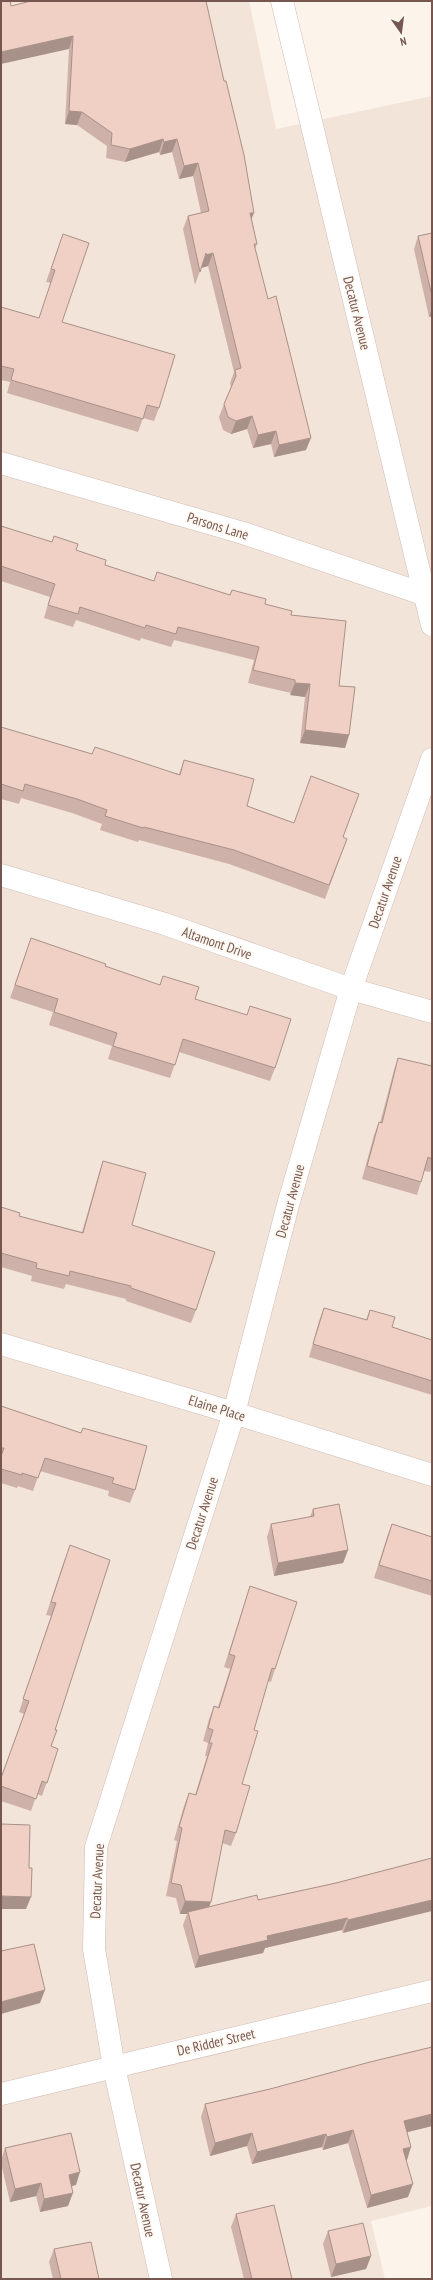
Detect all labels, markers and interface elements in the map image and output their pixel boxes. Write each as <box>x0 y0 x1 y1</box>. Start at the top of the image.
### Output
north arrow <box>381 12 421 52</box>
text: N <box>399 34 408 49</box>
street label: Decatur Avenue <box>339 274 375 352</box>
street label: Parsons Lane <box>185 508 251 544</box>
street label: Decatur Avenue <box>364 853 406 931</box>
street label: Altamont Drive <box>180 923 255 963</box>
street label: Decatur Avenue <box>272 1162 309 1240</box>
street label: Elaine Place <box>186 1391 248 1425</box>
street label: Decatur Avenue <box>182 1474 222 1552</box>
street label: Decatur Avenue <box>86 1843 108 1919</box>
street label: De Ridder Street <box>175 2024 257 2060</box>
street label: Decatur Avenue <box>126 2161 160 2239</box>

